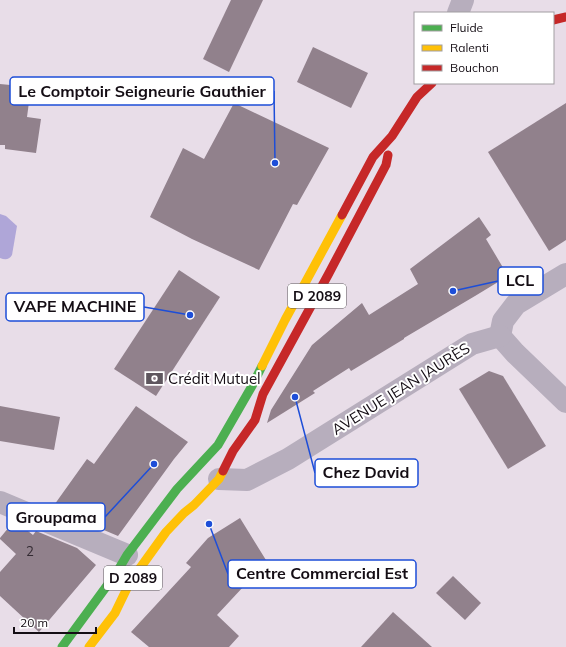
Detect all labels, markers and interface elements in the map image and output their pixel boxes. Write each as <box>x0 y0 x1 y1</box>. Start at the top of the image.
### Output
legend <box>414 12 554 84</box>
text: Fluide <box>450 20 483 35</box>
text: Ralenti <box>450 40 489 55</box>
text: Bouchon <box>450 60 499 75</box>
callout: Le Comptoir Seigneurie Gauthier <box>10 77 274 105</box>
text: Le Comptoir Seigneurie Gauthier <box>18 81 266 101</box>
callout: LCL <box>498 267 543 295</box>
text: LCL <box>506 270 534 290</box>
road number: D 2089 <box>288 284 346 308</box>
callout: VAPE MACHINE <box>6 293 144 321</box>
text: VAPE MACHINE <box>13 296 136 316</box>
street label: AVENUE JEAN JAURÈS <box>328 338 473 439</box>
bank icon: Crédit Mutuel <box>145 369 165 389</box>
place label: Crédit Mutuel <box>168 369 261 388</box>
callout: Chez David <box>315 459 418 487</box>
text: Chez David <box>323 462 409 482</box>
callout: Groupama <box>7 503 105 531</box>
text: Groupama <box>15 507 97 527</box>
house number: 2 <box>26 543 34 559</box>
callout: Centre Commercial Est <box>228 560 416 588</box>
text: Centre Commercial Est <box>236 563 408 583</box>
road number: D 2089 <box>104 566 162 590</box>
scale bar <box>14 609 96 635</box>
text: 20 m <box>20 615 48 630</box>

